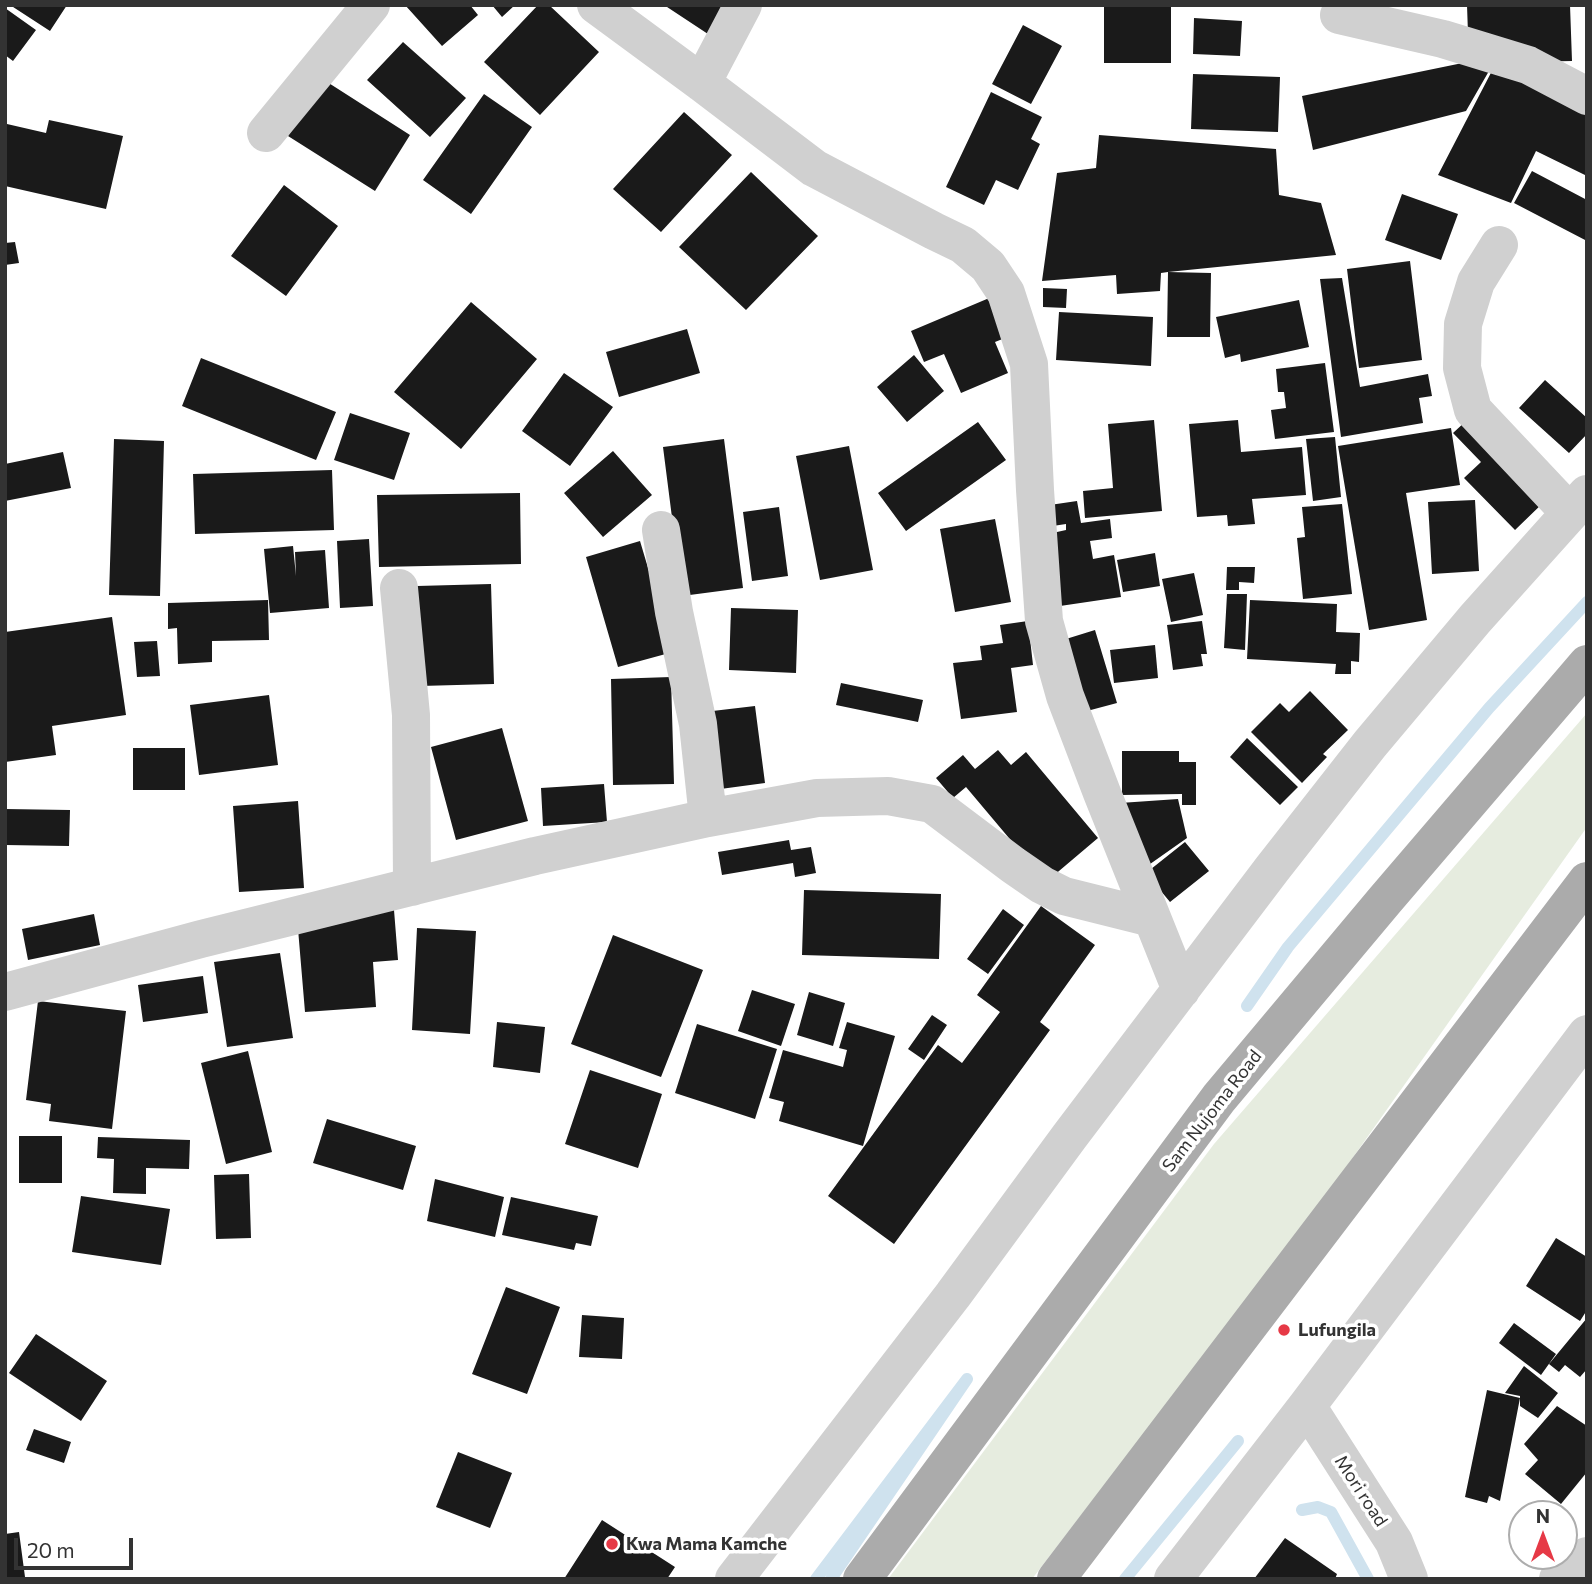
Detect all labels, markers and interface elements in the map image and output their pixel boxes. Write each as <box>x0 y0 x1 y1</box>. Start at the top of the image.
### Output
street label: Sam Nujoma Road <box>1158 1046 1266 1176</box>
place label: Lufungila <box>1298 1319 1376 1341</box>
marker: Lufungila <box>1276 1322 1292 1338</box>
street label: Mori road <box>1330 1451 1392 1531</box>
north arrow <box>1508 1500 1578 1570</box>
text: N <box>1536 1504 1550 1527</box>
scale bar <box>18 1524 136 1568</box>
place label: Kwa Mama Kamche <box>626 1533 787 1555</box>
marker: Kwa Mama Kamche <box>604 1536 620 1552</box>
text: 20 m <box>27 1537 75 1562</box>

